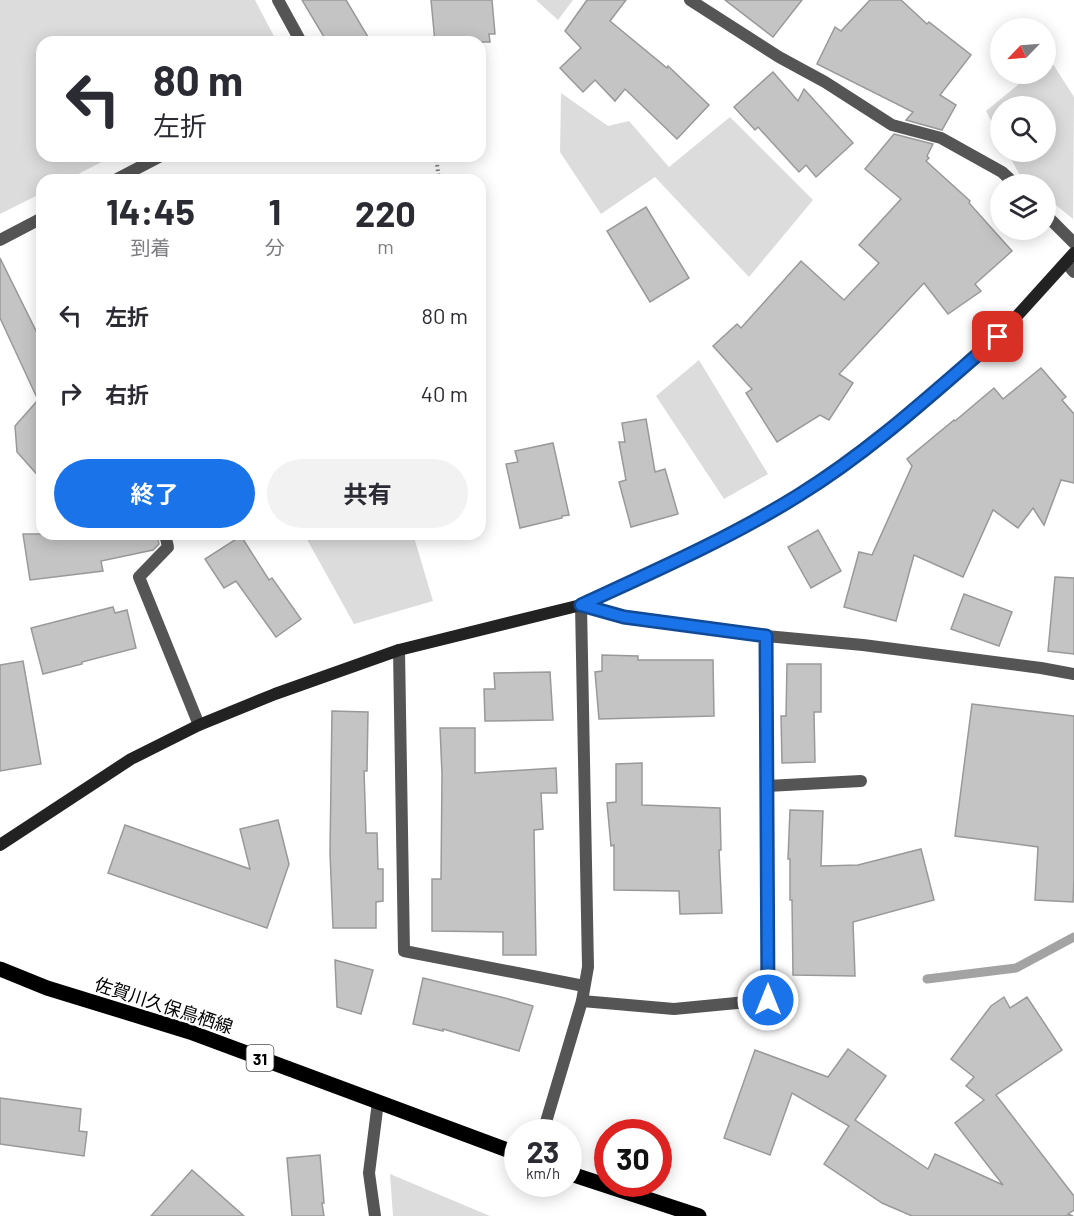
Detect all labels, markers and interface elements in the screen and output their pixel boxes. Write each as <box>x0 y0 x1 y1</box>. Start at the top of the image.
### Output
north arrow <box>990 18 1056 84</box>
map controls <box>990 18 1056 240</box>
text: 80 m <box>153 54 243 104</box>
icon: left <box>54 60 132 138</box>
button: search <box>990 96 1056 162</box>
text: 左折 <box>153 109 207 141</box>
button: layers <box>990 174 1056 240</box>
text: 14:45 <box>106 189 195 232</box>
text: 1 <box>269 189 281 232</box>
text: 220 <box>355 191 416 234</box>
text: m <box>377 234 394 258</box>
text: 到着 <box>130 235 170 259</box>
text: 分 <box>265 235 285 259</box>
icon: left <box>54 299 87 332</box>
text: 80 m <box>422 302 468 328</box>
text: 左折 <box>105 303 149 329</box>
pin <box>972 311 1023 362</box>
icon: arrive <box>981 320 1014 353</box>
icon: right <box>54 377 87 410</box>
text: 40 m <box>421 380 468 406</box>
text: 右折 <box>105 381 149 407</box>
button: 終了 <box>54 459 255 528</box>
button: 共有 <box>267 459 468 528</box>
position arrow <box>736 968 800 1032</box>
street label: 佐賀川久保鳥栖線 <box>92 972 236 1038</box>
road number: 31 <box>246 1045 274 1071</box>
speed limit sign: 30 <box>594 1119 672 1197</box>
text: 23 <box>527 1133 559 1169</box>
text: km/h <box>526 1164 560 1182</box>

